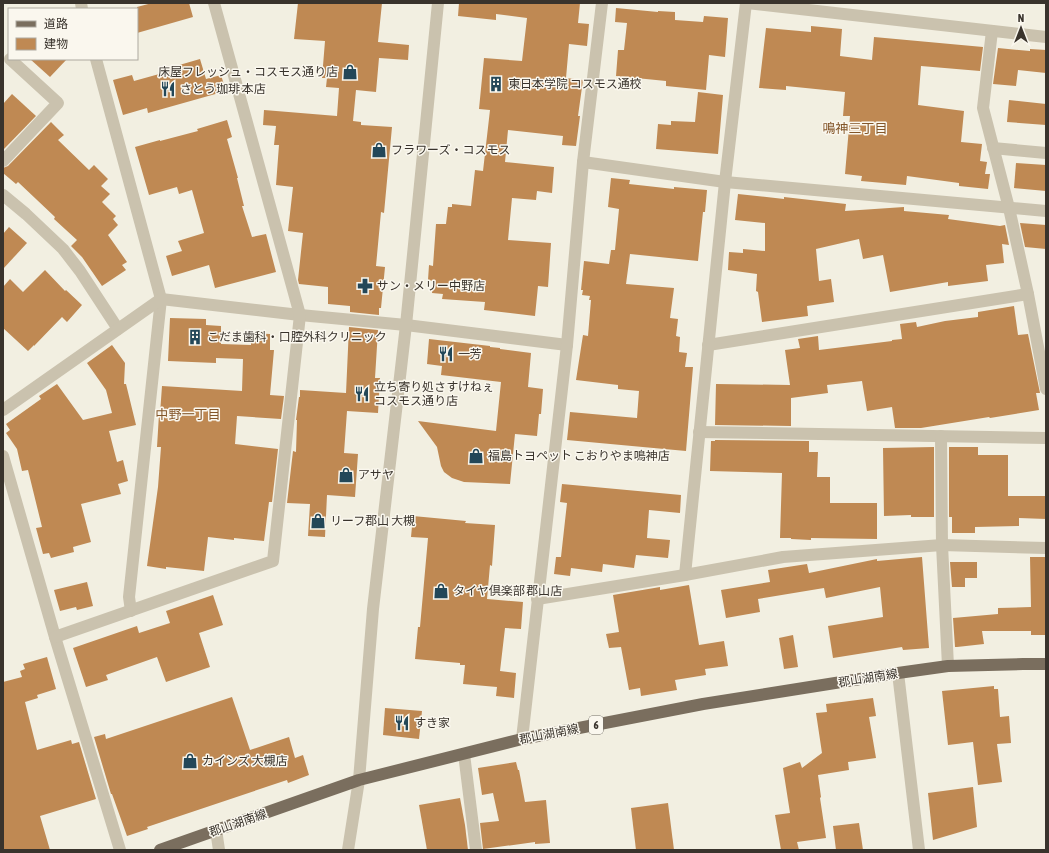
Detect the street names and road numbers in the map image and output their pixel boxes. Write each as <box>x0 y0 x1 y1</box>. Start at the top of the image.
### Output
street label: 郡山湖南線 <box>837 666 899 690</box>
road number: 6 <box>589 716 603 734</box>
street label: 郡山湖南線 <box>518 721 580 747</box>
street label: 郡山湖南線 <box>207 807 269 839</box>

